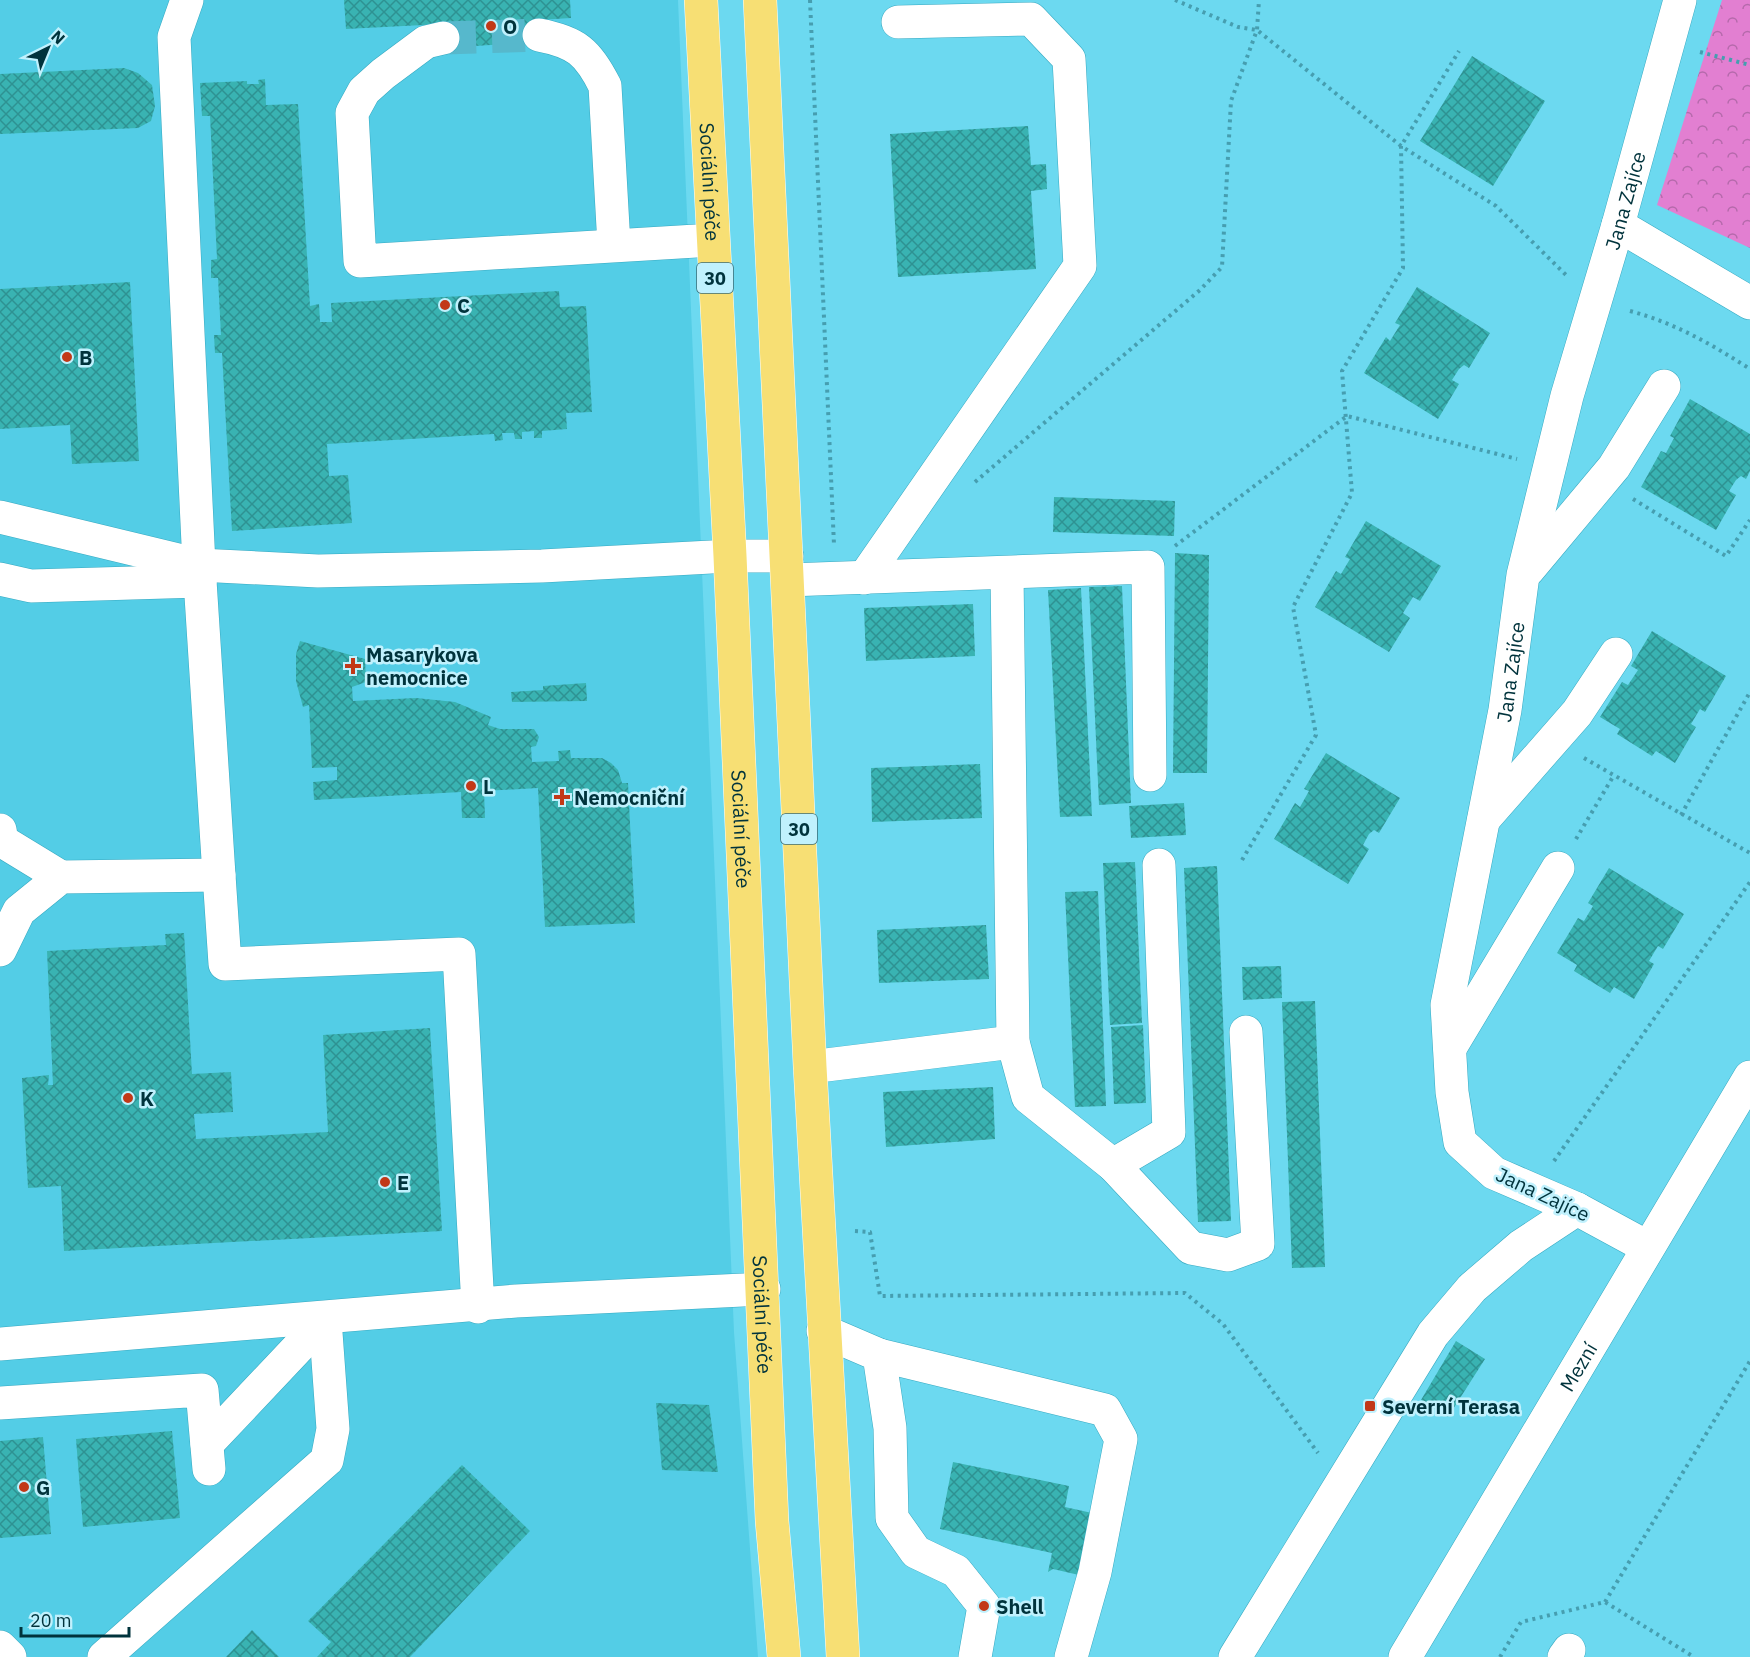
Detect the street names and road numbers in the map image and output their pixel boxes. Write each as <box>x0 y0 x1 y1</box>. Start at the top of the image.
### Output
street label: Sociální péče <box>694 122 727 242</box>
street label: Jana Zajíce <box>1598 148 1651 253</box>
road number: 30 <box>697 263 733 293</box>
street label: Jana Zajíce <box>1489 620 1530 724</box>
street label: Sociální péče <box>726 769 758 889</box>
road number: 30 <box>781 814 817 844</box>
street label: Jana Zajíce <box>1492 1160 1594 1228</box>
street label: Sociální péče <box>747 1255 779 1374</box>
street label: Mezní <box>1553 1337 1603 1396</box>

